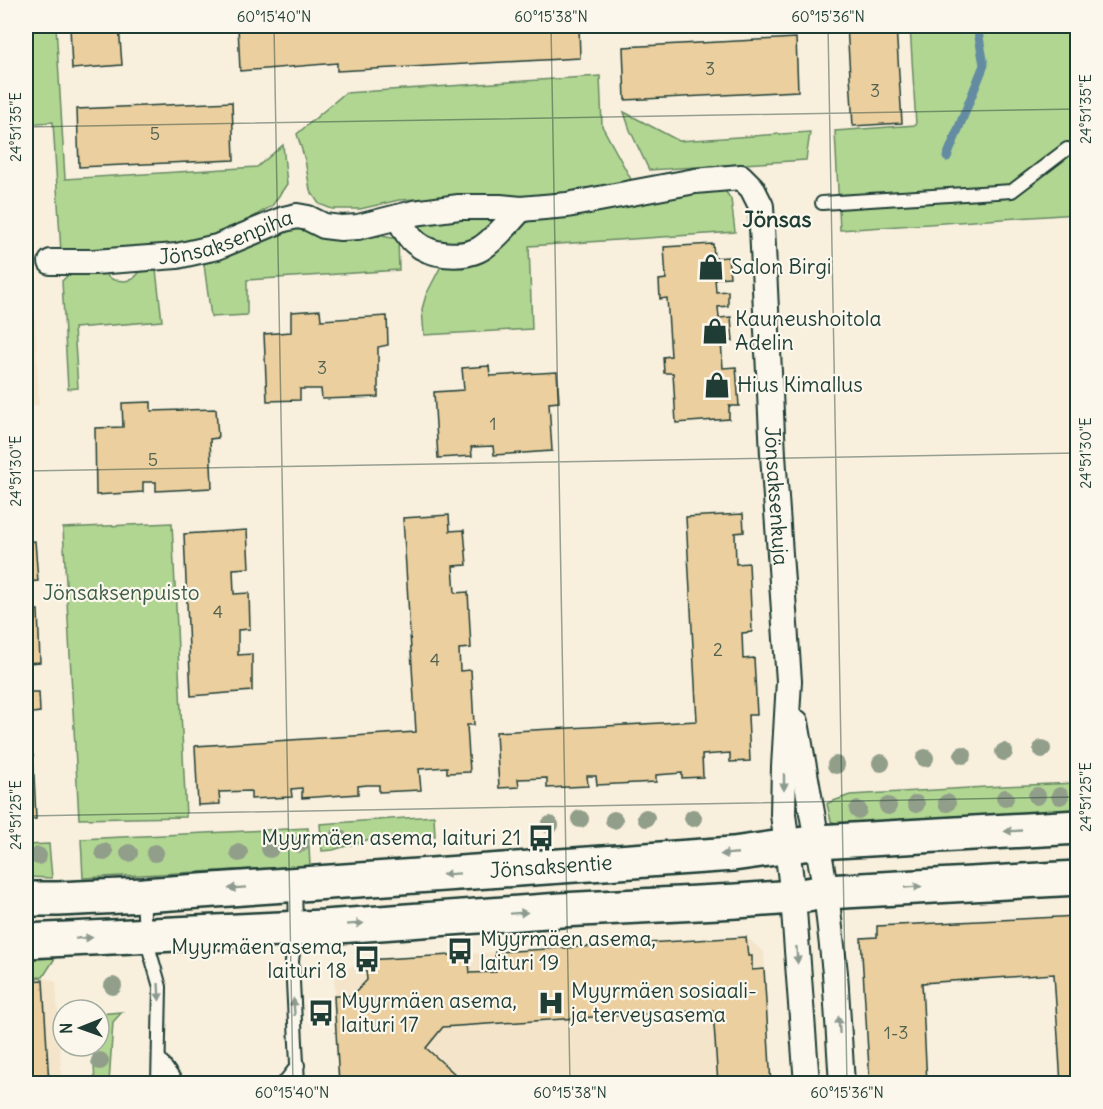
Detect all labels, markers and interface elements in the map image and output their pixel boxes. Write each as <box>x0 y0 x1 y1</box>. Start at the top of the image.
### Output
text: 60°15'40"N <box>237 7 311 26</box>
text: 60°15'38"N <box>514 7 588 26</box>
text: 60°15'36"N <box>791 7 865 26</box>
house number: 3 <box>705 57 715 80</box>
text: 24°51'35"E <box>1076 74 1095 144</box>
house number: 3 <box>870 79 880 102</box>
text: 24°51'35"E <box>6 92 25 162</box>
house number: 5 <box>150 122 160 145</box>
street label: Jönsaksenpiha <box>157 203 295 270</box>
district label: Jönsas <box>743 205 811 233</box>
shop icon: Salon Birgi <box>696 252 726 282</box>
place label: Salon Birgi <box>731 253 832 280</box>
place label: Kauneushoitola Adelin <box>735 305 881 356</box>
shop icon: Kauneushoitola Adelin <box>700 316 730 346</box>
house number: 3 <box>317 356 327 379</box>
shop icon: Hius Kimallus <box>702 370 732 400</box>
place label: Hius Kimallus <box>737 371 863 398</box>
house number: 1 <box>489 412 497 435</box>
text: 24°51'30"E <box>1076 417 1095 489</box>
street label: Jönsaksenkuja <box>759 425 795 566</box>
text: 24°51'30"E <box>6 435 25 507</box>
house number: 5 <box>148 448 158 471</box>
park label: Jönsaksenpuisto <box>42 579 200 606</box>
house number: 4 <box>213 600 223 623</box>
house number: 2 <box>713 638 723 661</box>
house number: 4 <box>430 648 440 671</box>
text: 24°51'25"E <box>1076 762 1095 832</box>
one-way arrow <box>779 772 789 791</box>
text: 24°51'25"E <box>6 780 25 850</box>
bus stop icon: Myyrmäen asema, laituri 21 <box>526 823 556 853</box>
place label: Myyrmäen asema, laituri 21 <box>261 824 521 851</box>
one-way arrow <box>1004 826 1023 835</box>
street label: Jönsaksentie <box>489 848 613 884</box>
one-way arrow <box>720 849 739 859</box>
one-way arrow <box>441 869 460 878</box>
one-way arrow <box>903 882 922 892</box>
one-way arrow <box>227 884 246 893</box>
one-way arrow <box>509 909 528 918</box>
one-way arrow <box>345 919 364 929</box>
place label: Myyrmäen asema, laituri 19 <box>480 925 656 976</box>
place label: Myyrmäen asema, laituri 18 <box>171 933 347 984</box>
one-way arrow <box>74 934 93 943</box>
bus stop icon: Myyrmäen asema, laituri 19 <box>445 936 475 966</box>
bus stop icon: Myyrmäen asema, laituri 18 <box>352 944 382 974</box>
one-way arrow <box>792 946 802 965</box>
place label: Myyrmäen sosiaali- ja terveysasema <box>570 977 757 1028</box>
one-way arrow <box>154 982 163 1001</box>
place label: Myyrmäen asema, laituri 17 <box>341 987 517 1038</box>
hospital icon: Myyrmäen sosiaali- ja terveysasema <box>536 988 566 1018</box>
one-way arrow <box>290 997 299 1016</box>
north arrow <box>51 998 111 1058</box>
bus stop icon: Myyrmäen asema, laituri 17 <box>306 998 336 1028</box>
one-way arrow <box>834 1016 843 1035</box>
house number: 1-3 <box>884 1021 908 1044</box>
text: N <box>56 1023 76 1034</box>
text: 60°15'40"N <box>255 1083 329 1102</box>
text: 60°15'38"N <box>533 1083 607 1102</box>
text: 60°15'36"N <box>810 1083 884 1102</box>

